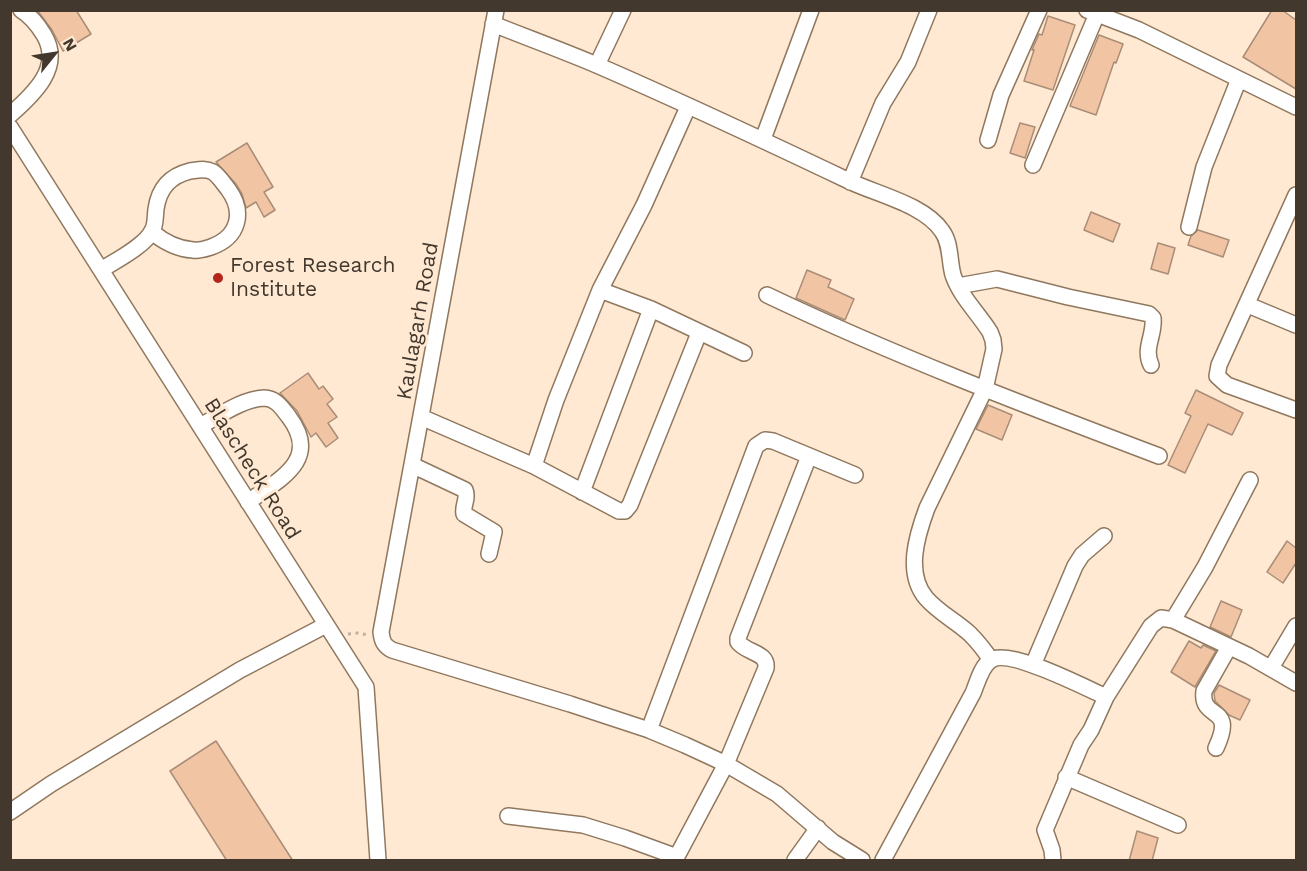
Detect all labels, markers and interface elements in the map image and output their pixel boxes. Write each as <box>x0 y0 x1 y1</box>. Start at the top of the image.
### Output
north arrow <box>24 24 84 84</box>
text: N <box>59 35 81 55</box>
street label: Kaulagarh Road <box>392 240 444 402</box>
place label: Forest Research Institute <box>230 253 395 303</box>
marker: Forest Research Institute <box>211 271 225 285</box>
street label: Blascheck Road <box>198 394 306 544</box>

